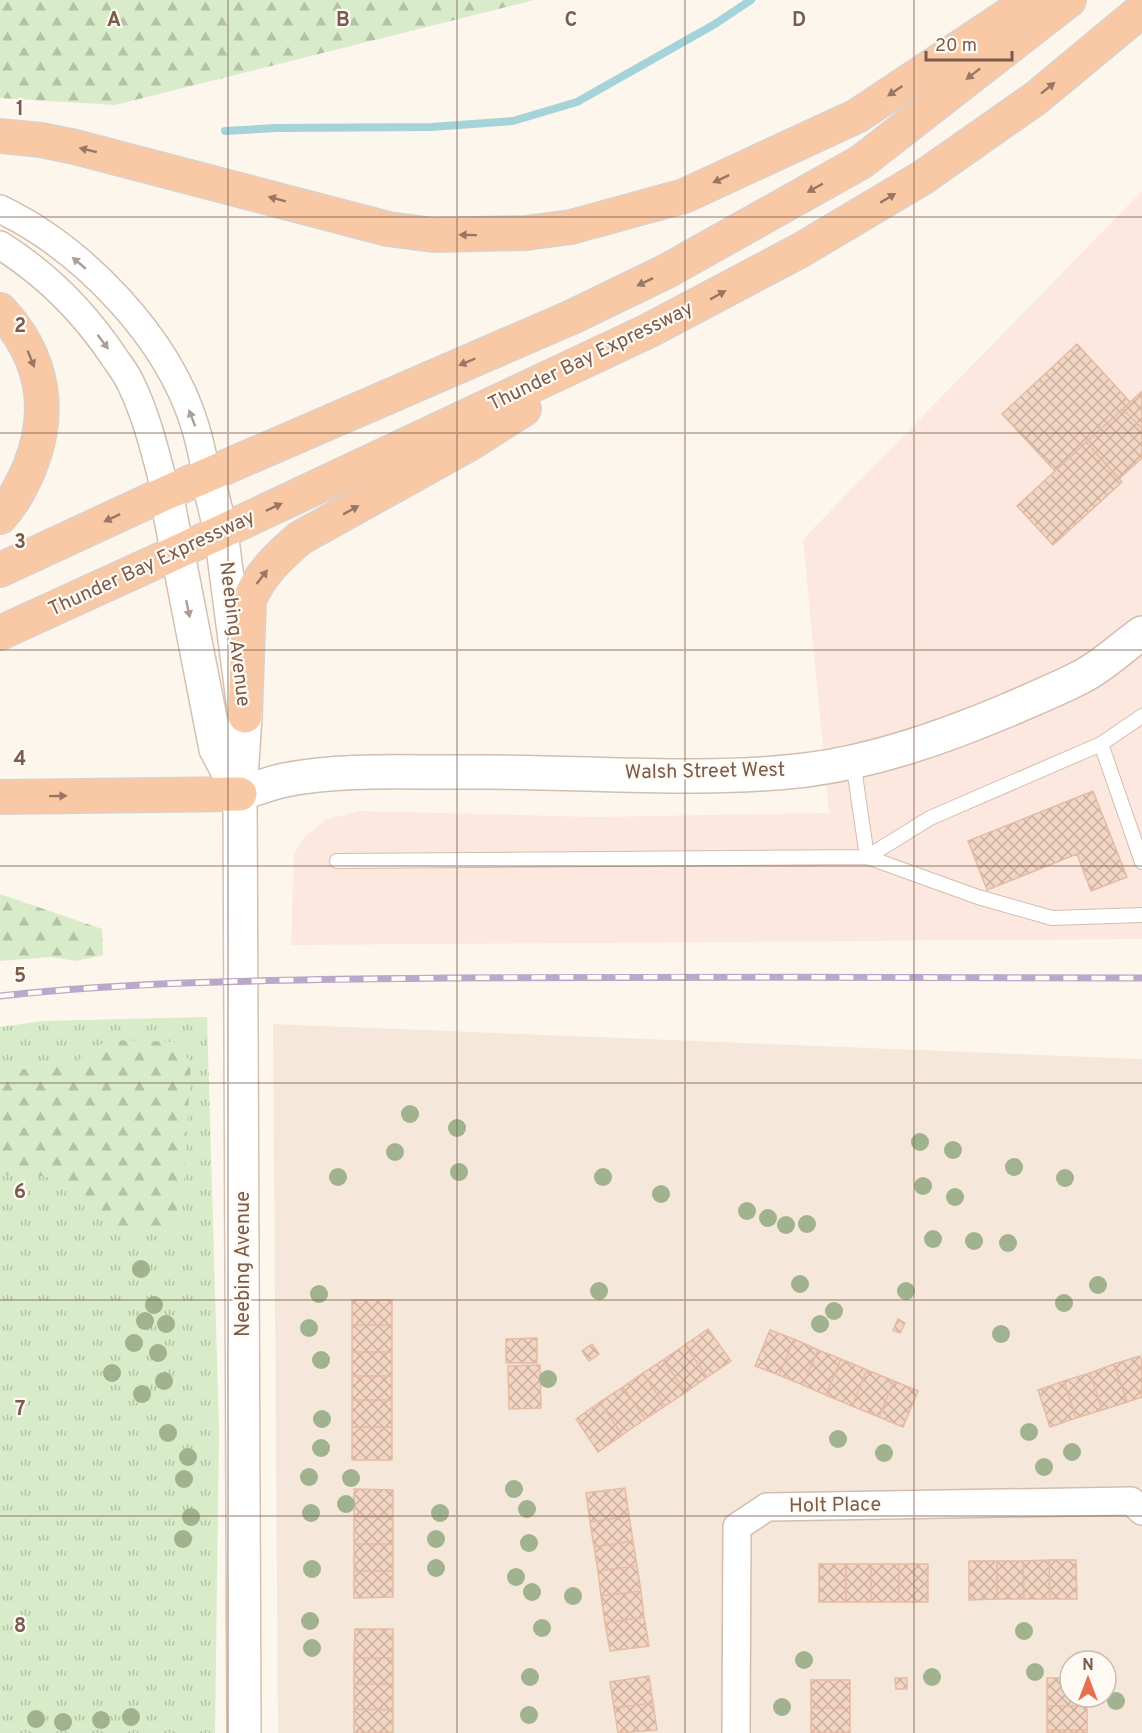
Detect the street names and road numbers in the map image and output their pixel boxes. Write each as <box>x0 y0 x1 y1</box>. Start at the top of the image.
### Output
street label: Thunder Bay Expressway <box>484 296 698 418</box>
street label: Thunder Bay Expressway <box>45 505 259 623</box>
street label: Neebing Avenue <box>212 560 256 708</box>
street label: Walsh Street West <box>625 758 785 786</box>
street label: Neebing Avenue <box>231 1191 257 1337</box>
street label: Holt Place <box>789 1492 881 1520</box>

